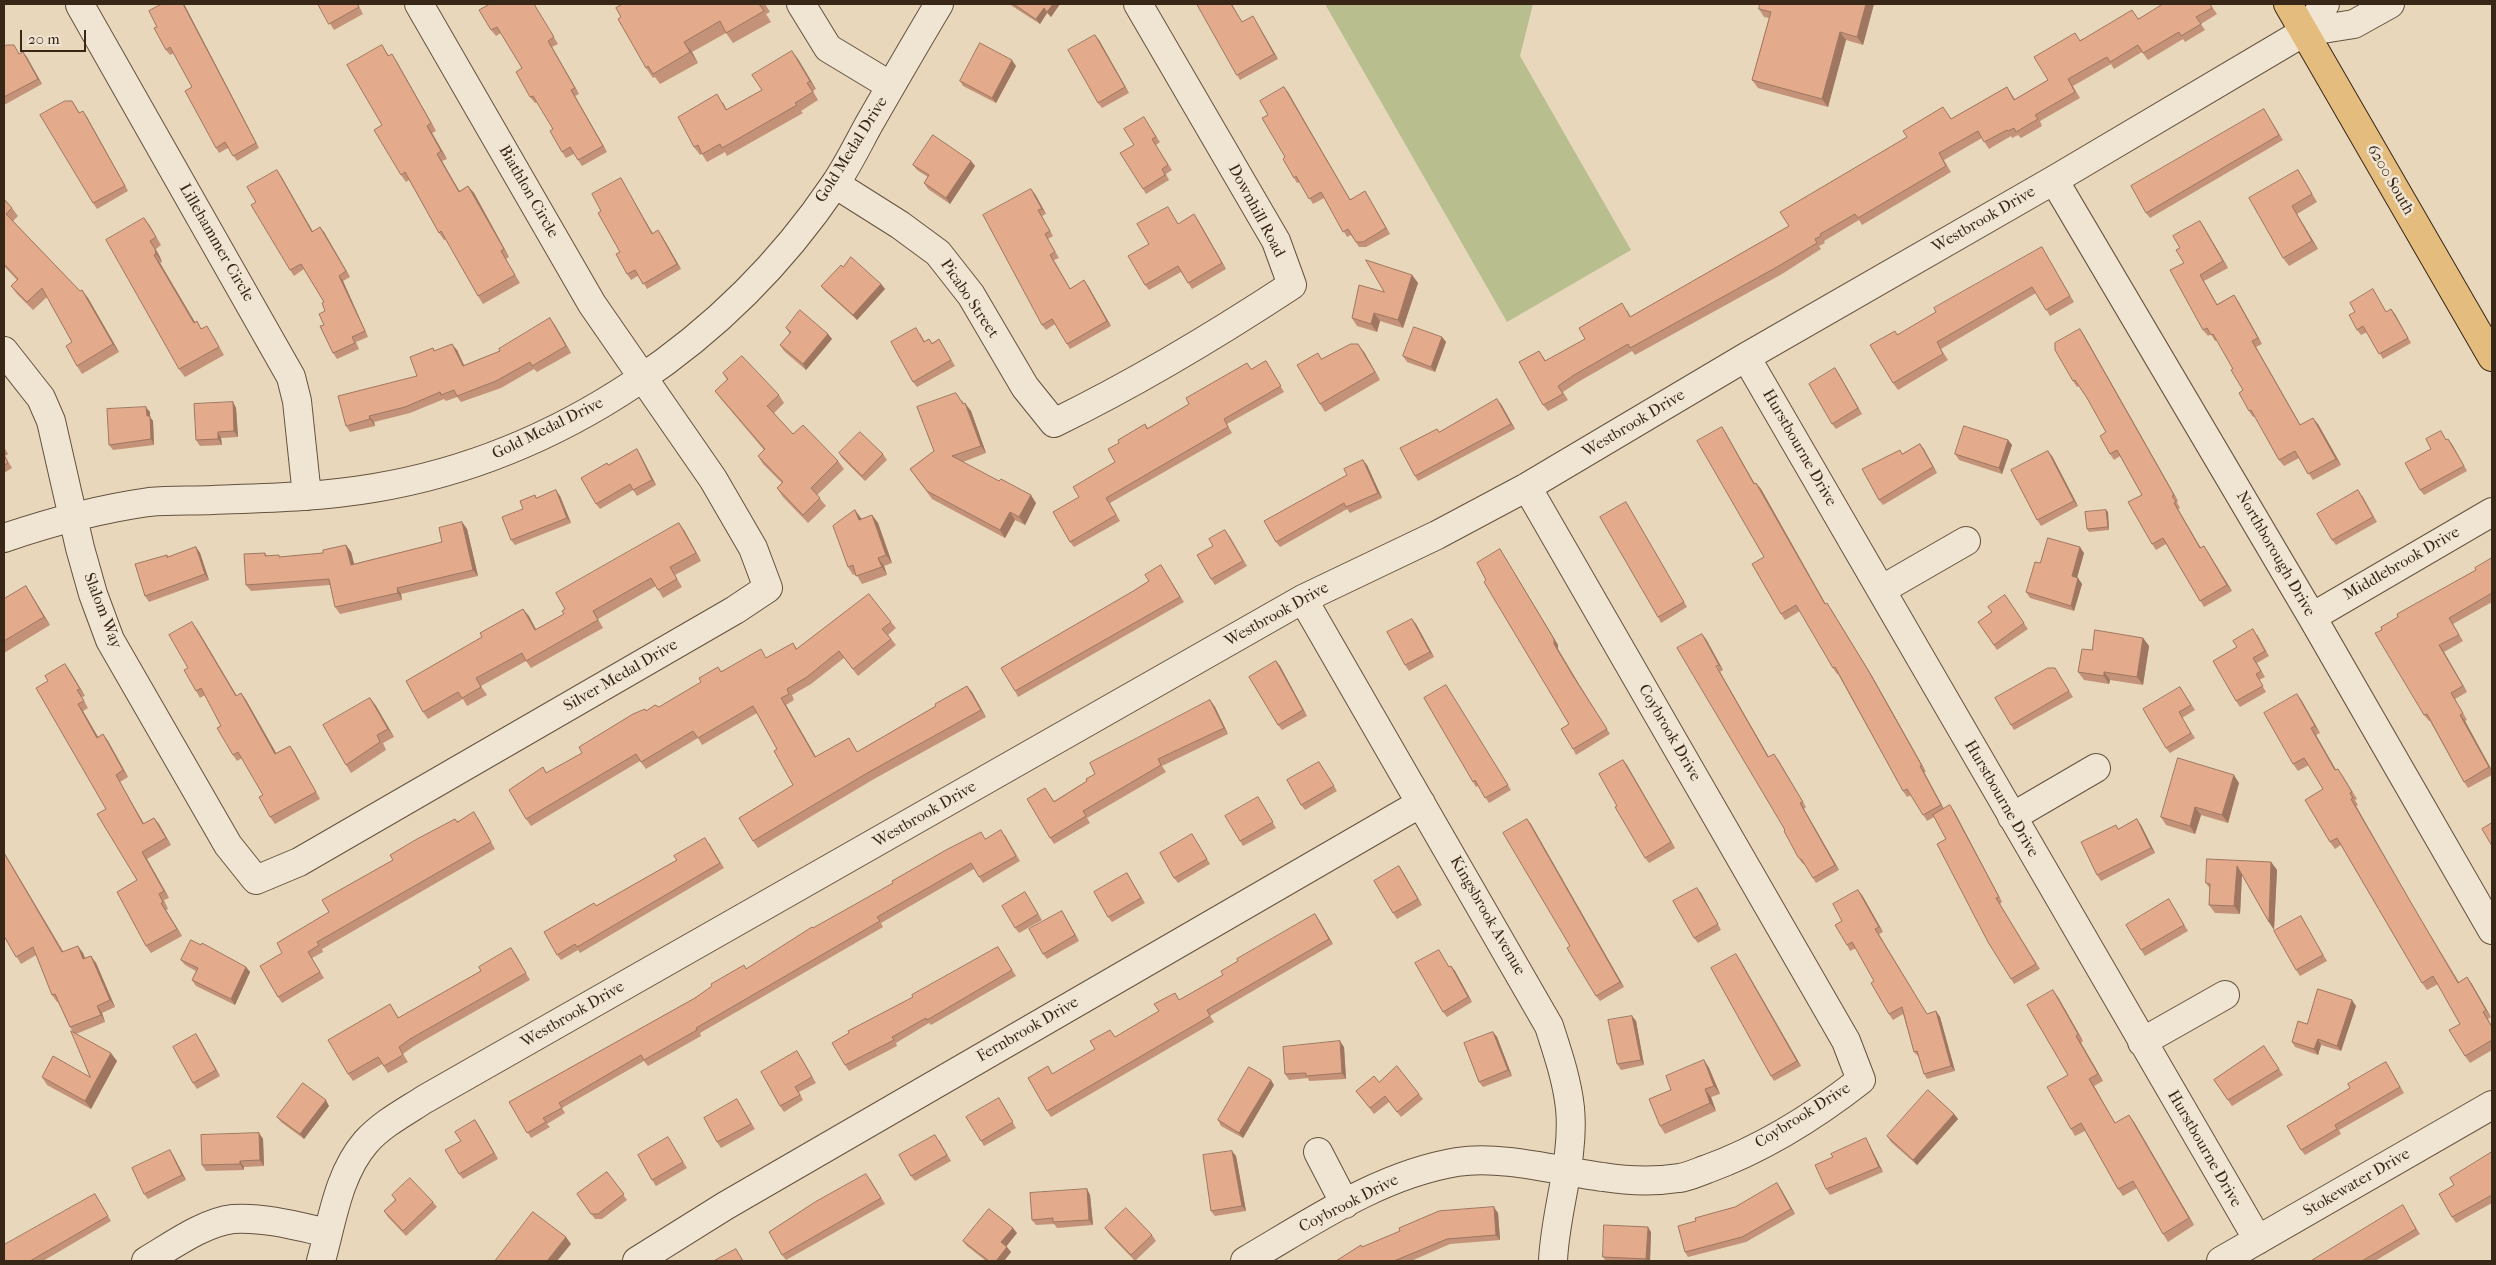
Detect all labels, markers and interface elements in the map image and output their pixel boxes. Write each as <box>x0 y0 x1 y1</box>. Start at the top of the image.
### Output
scale bar <box>22 20 89 52</box>
text: 20 m <box>28 30 60 48</box>
street label: Gold Medal Drive <box>812 94 892 206</box>
street label: 6200 South <box>2362 141 2418 219</box>
street label: Biathlon Circle <box>494 142 562 242</box>
street label: Downhill Road <box>1223 161 1289 261</box>
street label: Lillehammer Circle <box>174 180 258 306</box>
street label: Westbrook Drive <box>1929 183 2039 257</box>
street label: Picabo Street <box>936 256 1002 342</box>
street label: Westbrook Drive <box>1579 386 1689 462</box>
street label: Hurstbourne Drive <box>1758 386 1840 510</box>
street label: Gold Medal Drive <box>489 394 607 464</box>
street label: Northborough Drive <box>2231 488 2319 620</box>
street label: Middlebrook Drive <box>2341 523 2463 605</box>
street label: Slalom Way <box>79 570 125 652</box>
street label: Westbrook Drive <box>1222 578 1332 652</box>
street label: Silver Medal Drive <box>561 636 681 716</box>
street label: Coybrook Drive <box>1633 681 1705 785</box>
street label: Hurstbourne Drive <box>1960 737 2042 861</box>
street label: Westbrook Drive <box>870 778 980 852</box>
street label: Kingsbrook Avenue <box>1445 853 1529 979</box>
street label: Westbrook Drive <box>518 978 628 1052</box>
street label: Fernbrook Drive <box>974 993 1082 1067</box>
street label: Coybrook Drive <box>1752 1079 1854 1153</box>
street label: Hurstbourne Drive <box>2163 1087 2245 1211</box>
street label: Stokewater Drive <box>2300 1145 2414 1221</box>
street label: Coybrook Drive <box>1296 1171 1402 1237</box>

